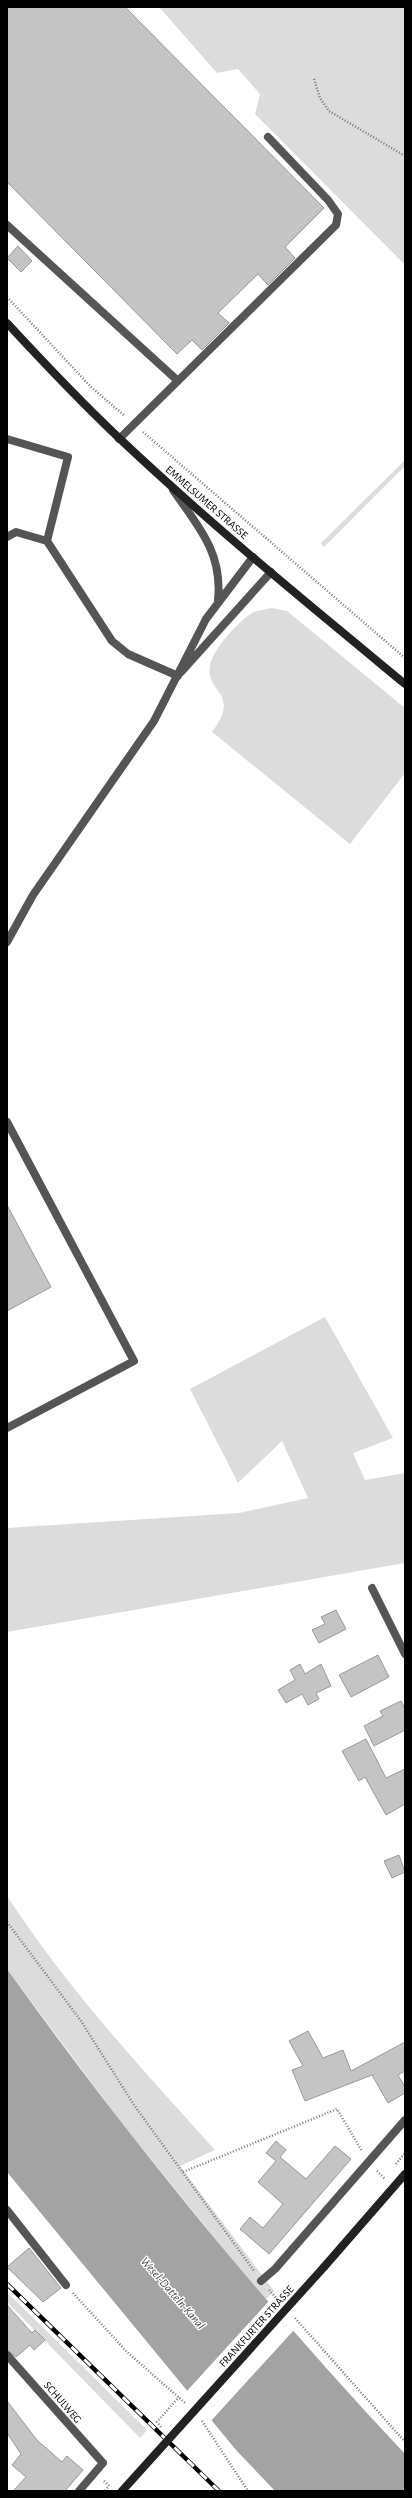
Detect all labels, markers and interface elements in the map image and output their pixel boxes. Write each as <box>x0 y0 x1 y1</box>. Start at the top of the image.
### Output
street label: EMMELSUMER STRASSE <box>163 464 250 541</box>
water label: Wesel-Datteln-Kanal <box>139 2255 207 2331</box>
street label: FRANKFURTER STRASSE <box>217 2283 296 2369</box>
street label: SCHULWEG <box>42 2380 83 2425</box>

